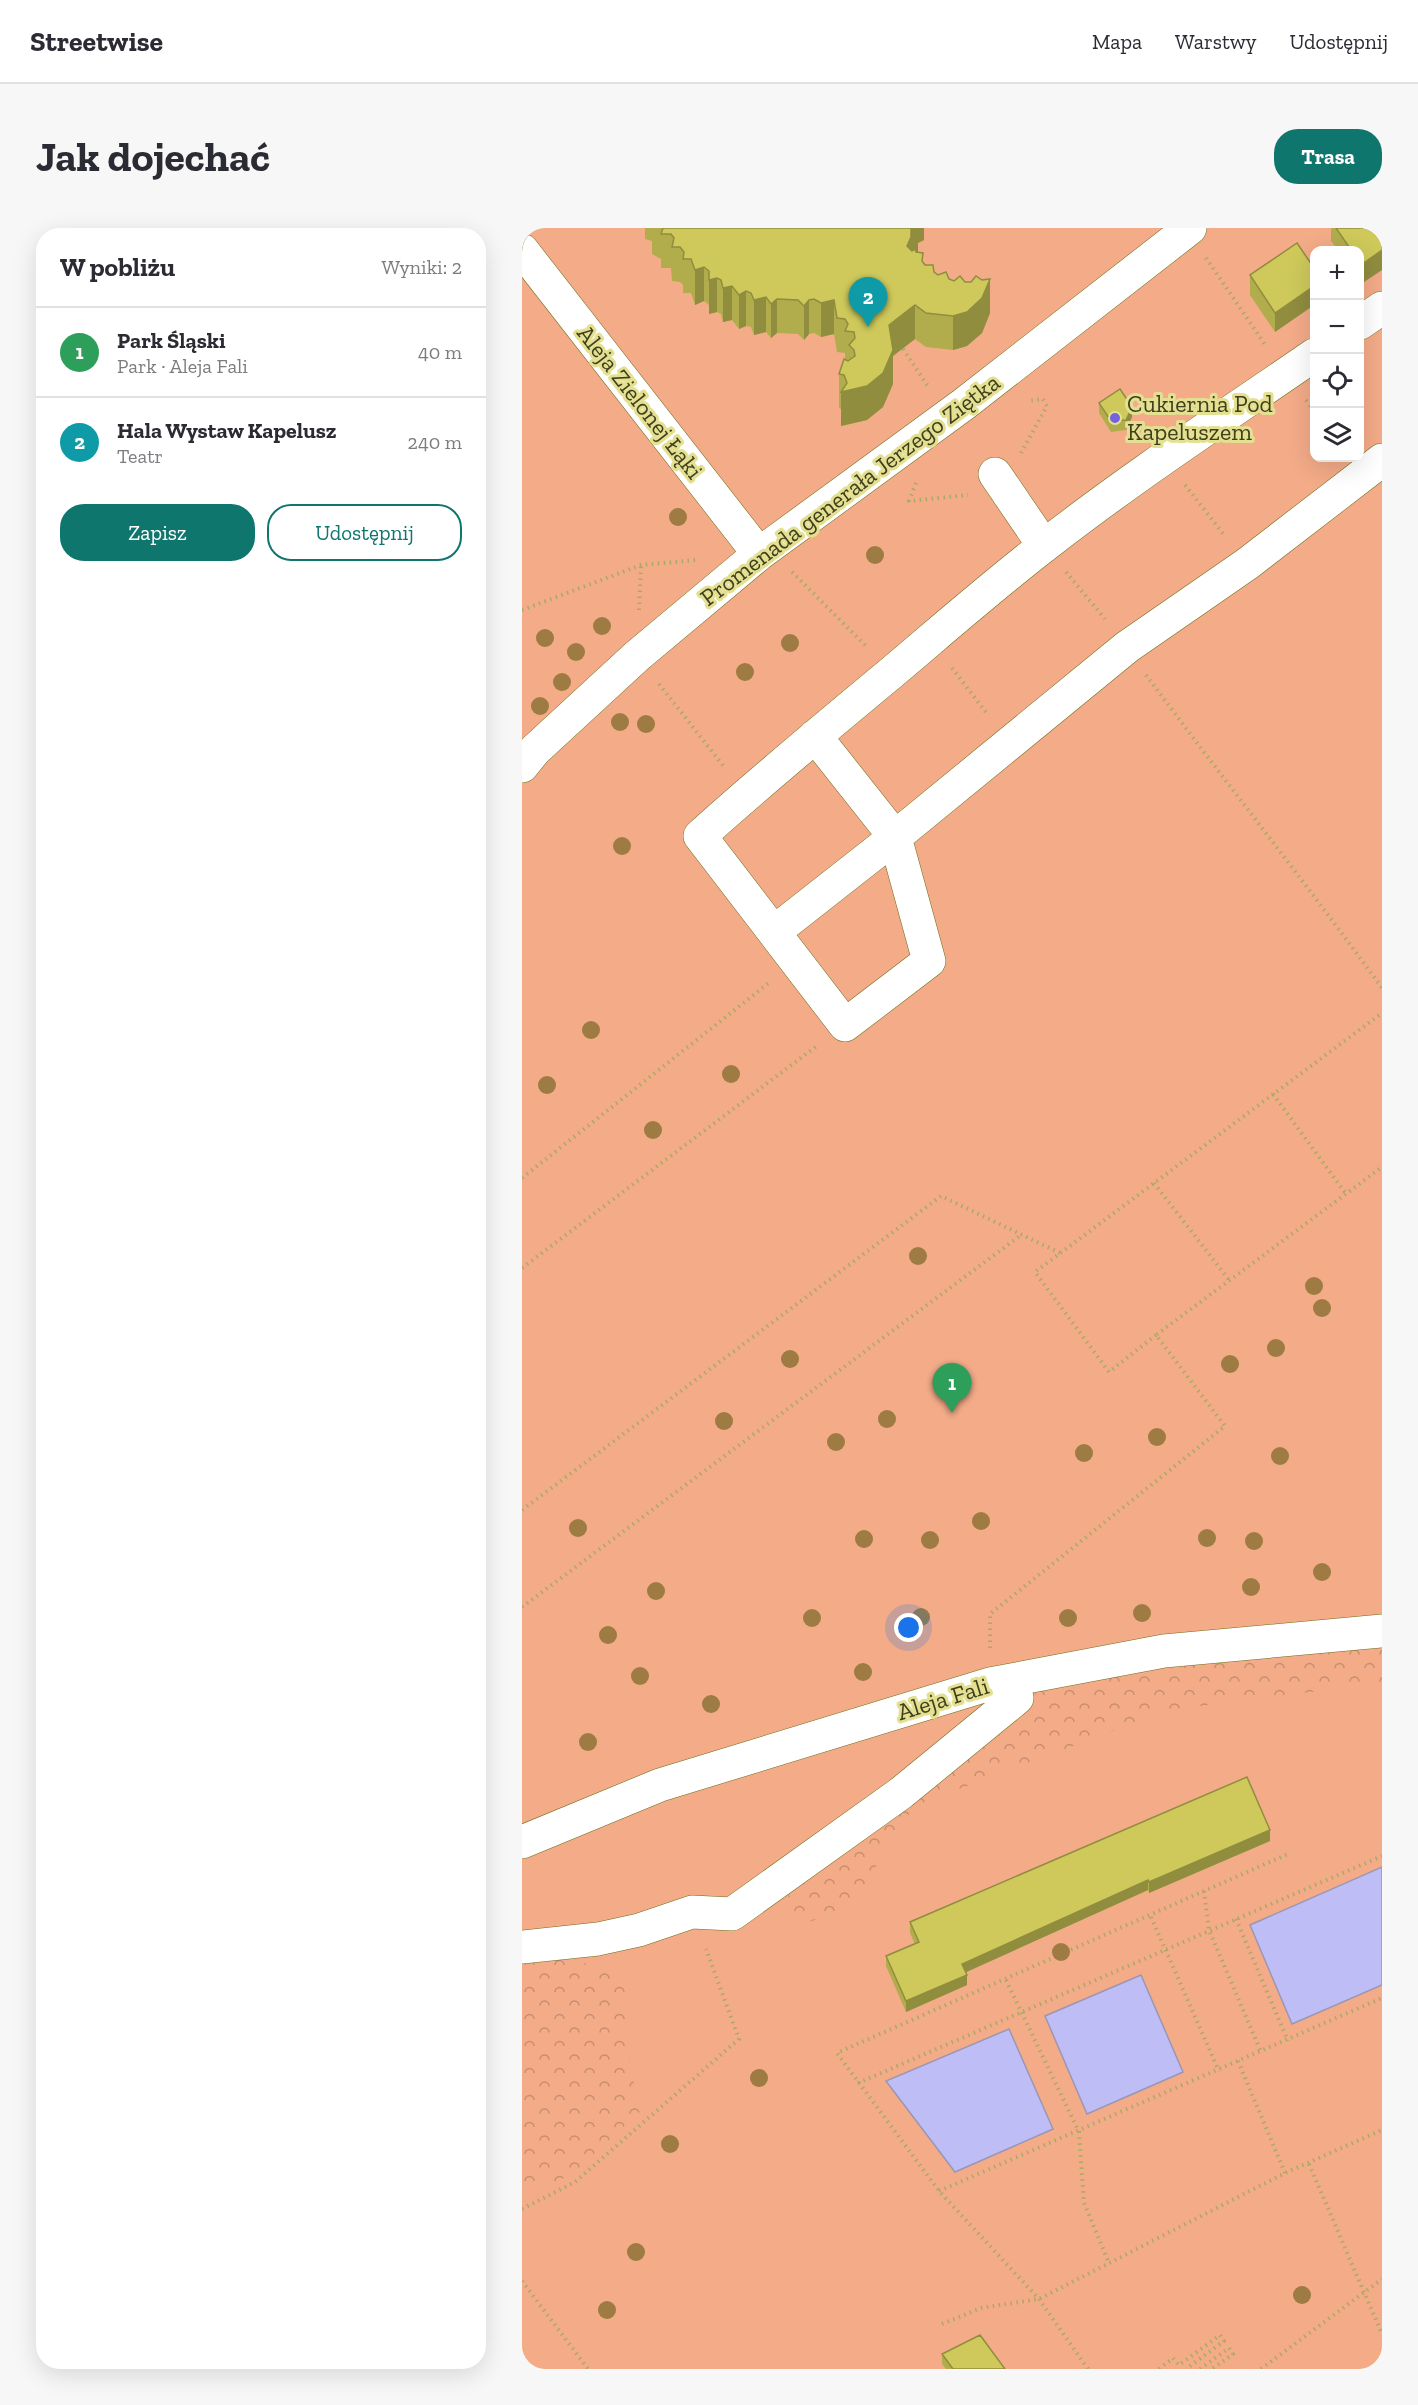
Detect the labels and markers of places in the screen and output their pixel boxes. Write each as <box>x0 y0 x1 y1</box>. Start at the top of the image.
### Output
pin: 2 <box>848 278 888 327</box>
place label: Cukiernia Pod Kapeluszem <box>1127 389 1273 446</box>
marker: Cukiernia Pod Kapeluszem <box>1108 411 1122 425</box>
pin: 1 <box>932 1364 972 1413</box>

